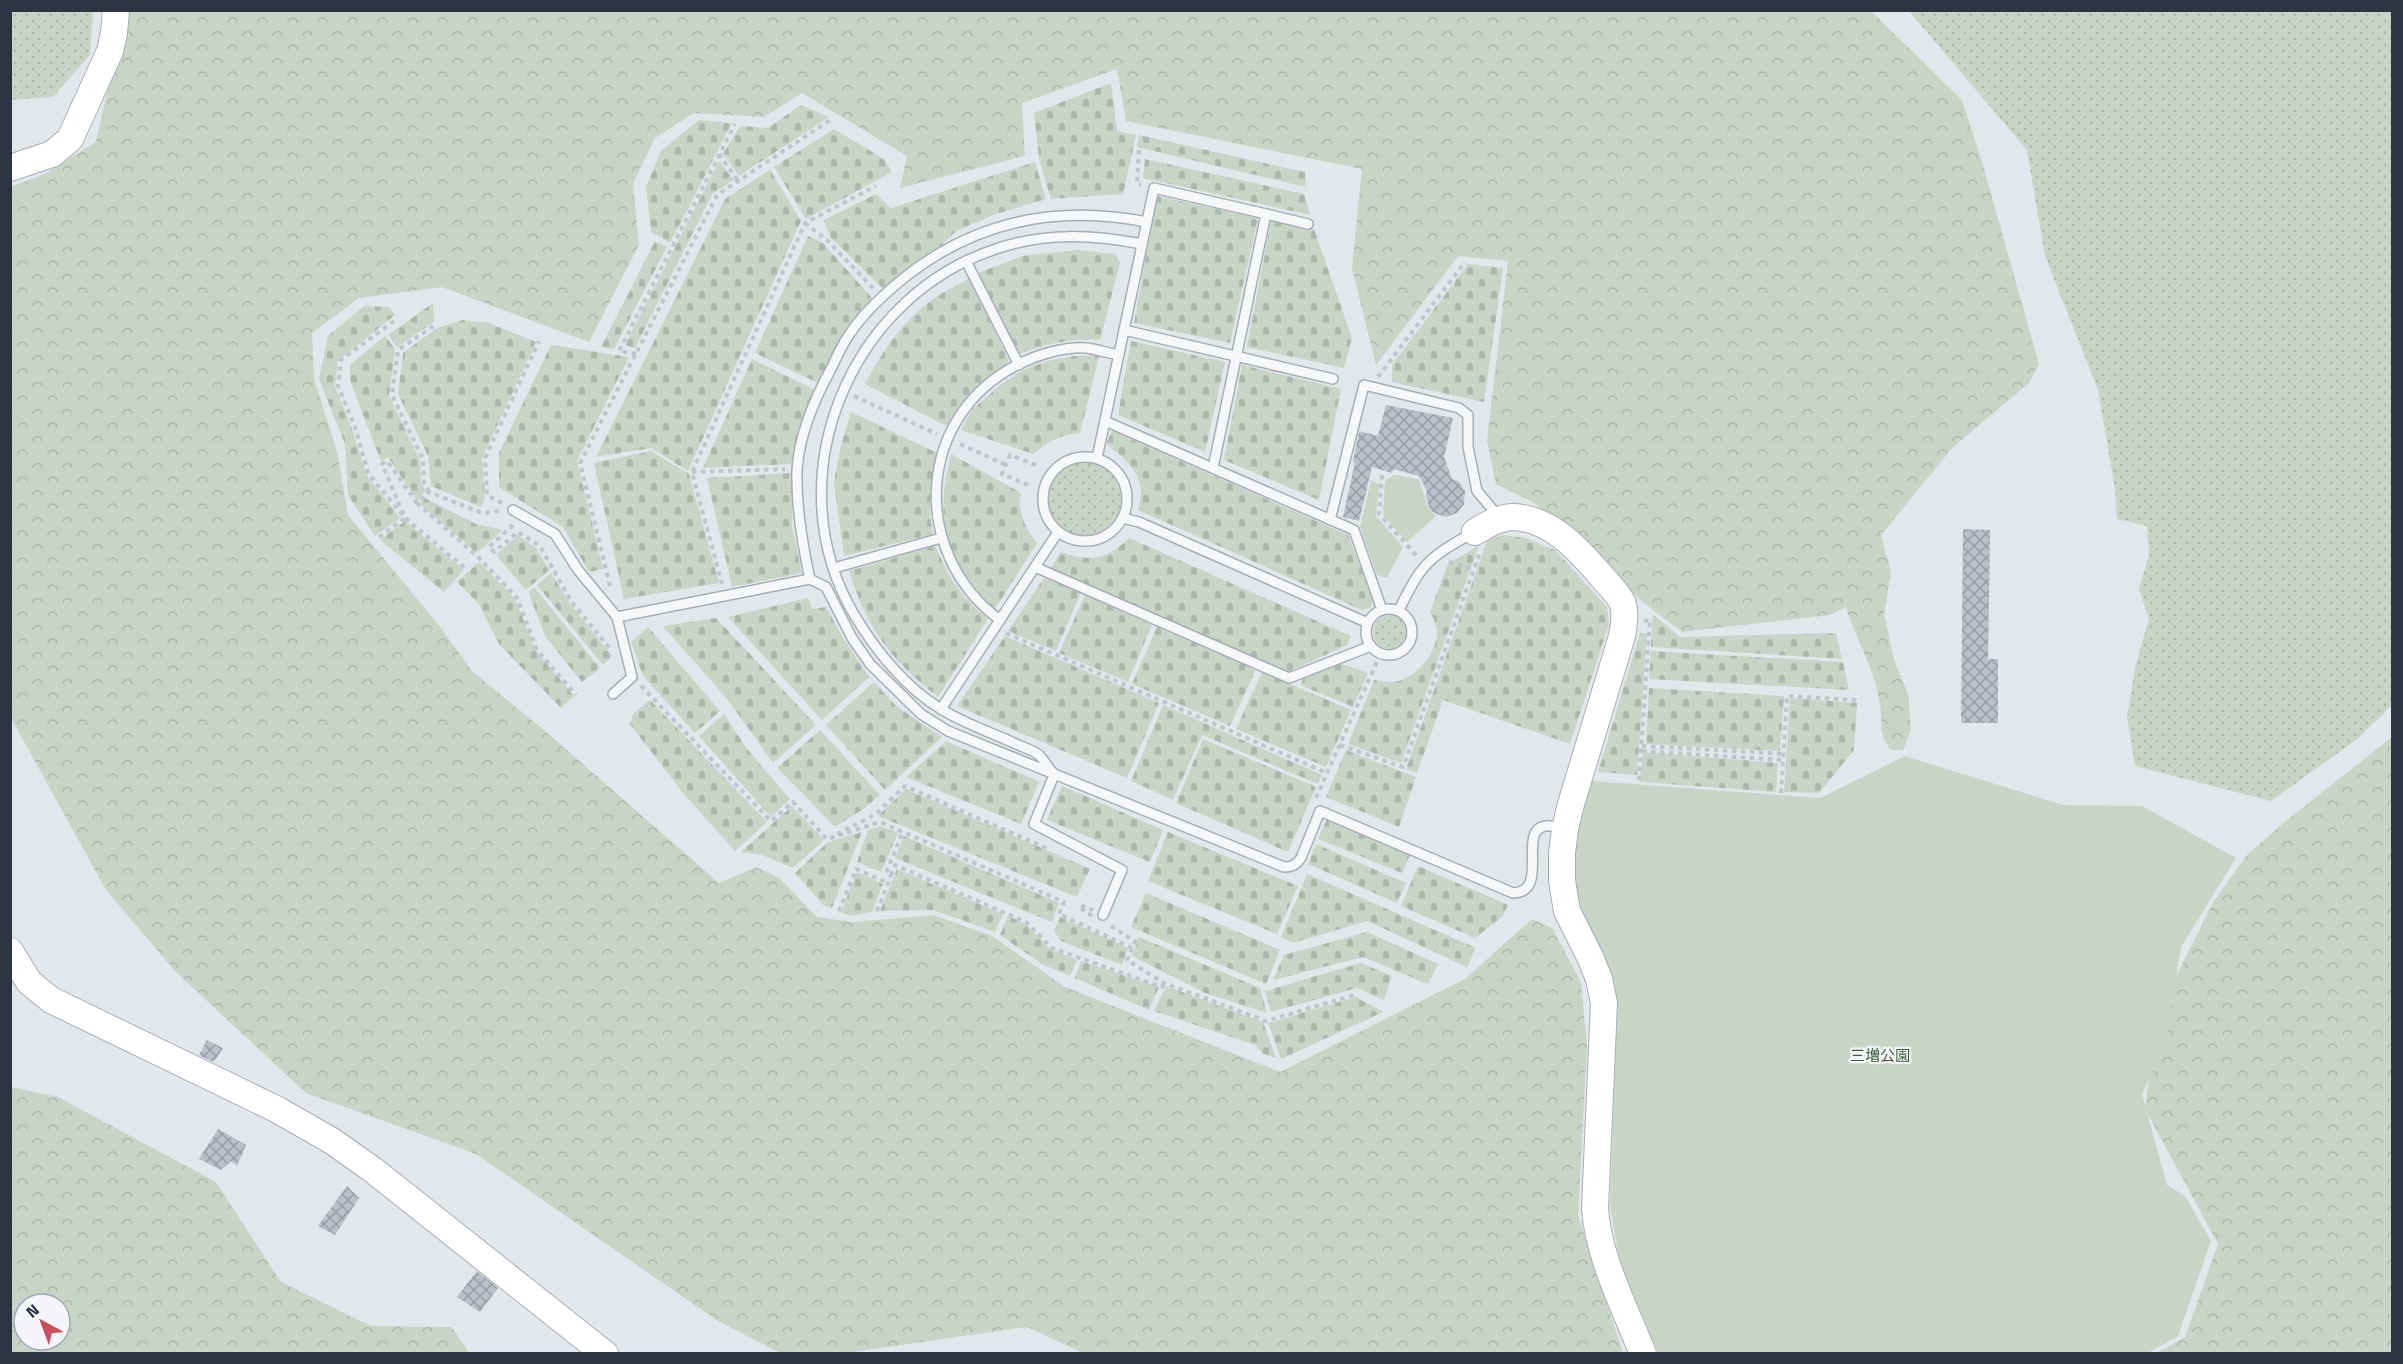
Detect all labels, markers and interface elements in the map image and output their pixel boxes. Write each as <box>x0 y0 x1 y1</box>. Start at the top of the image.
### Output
park label: 三増公園 <box>1850 1044 1910 1067</box>
north arrow <box>12 1292 72 1352</box>
text: N <box>20 1298 44 1323</box>

